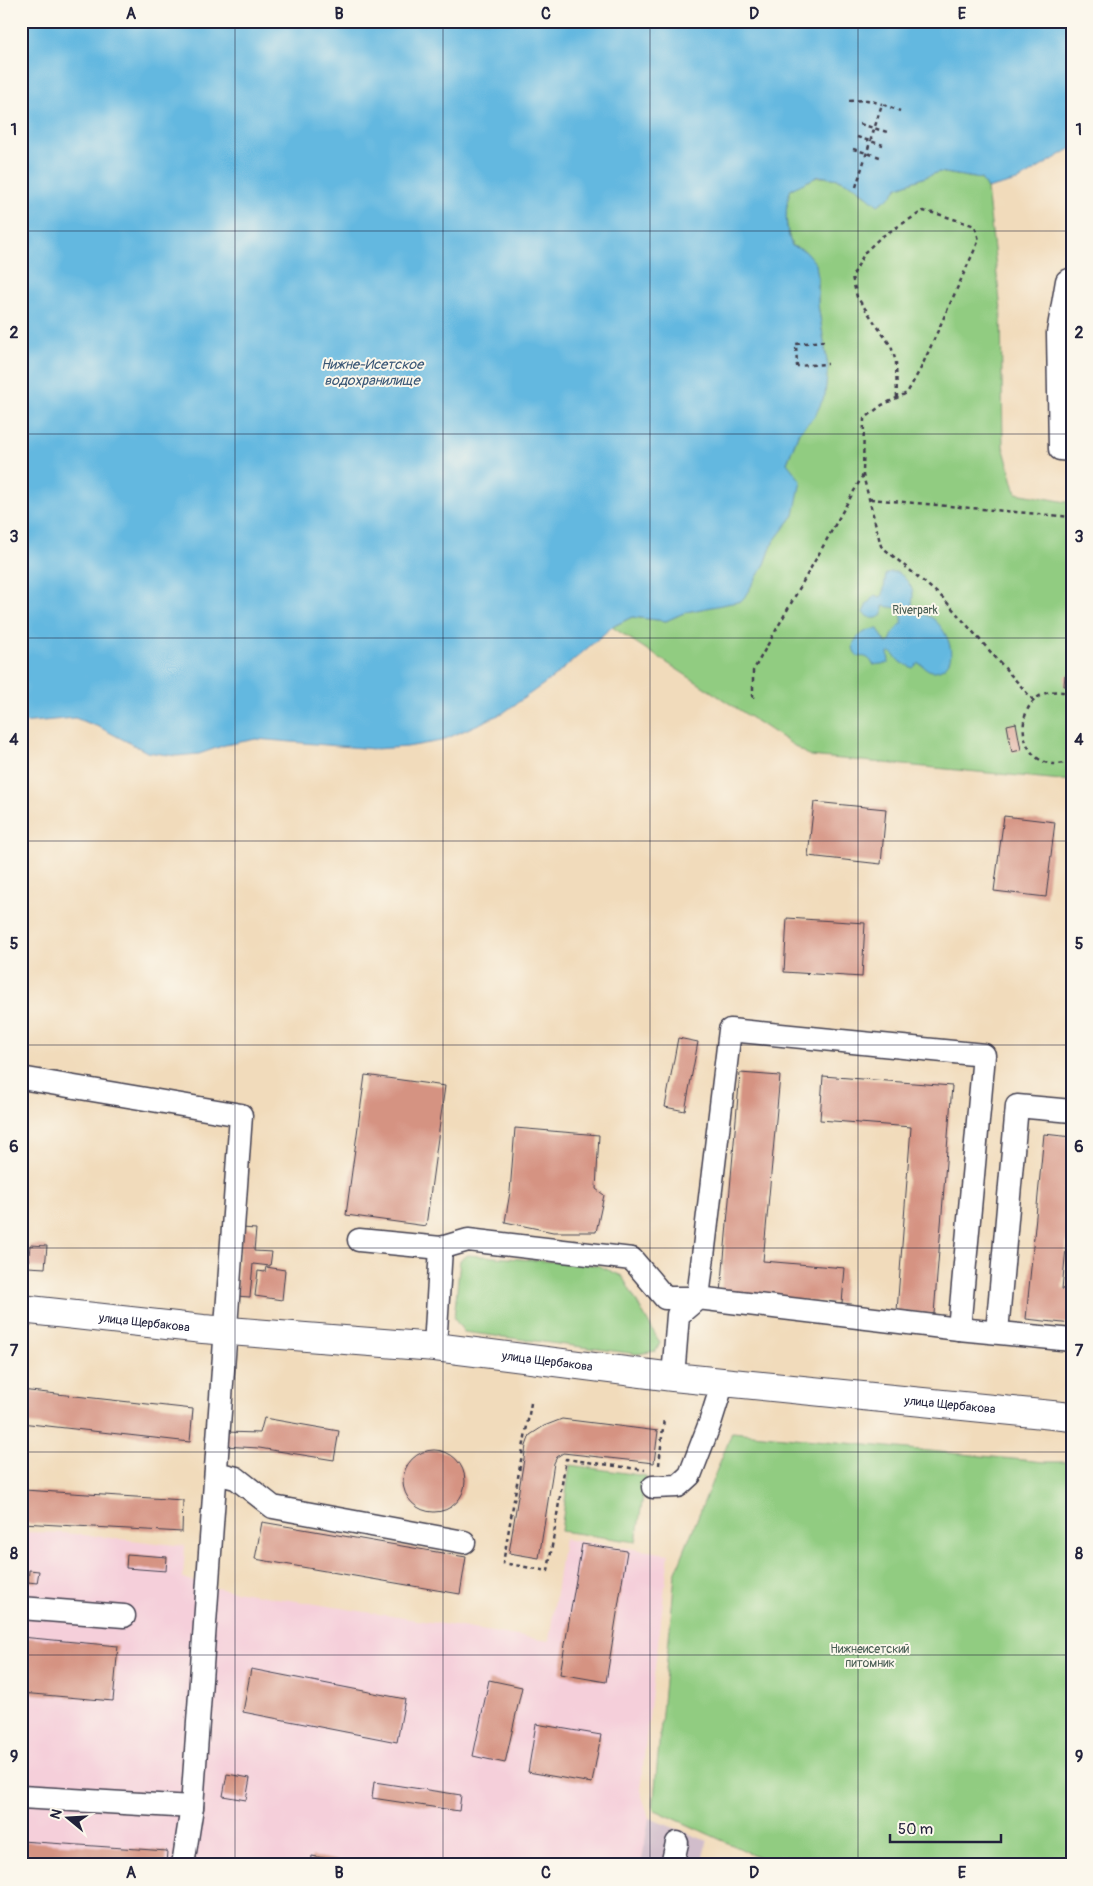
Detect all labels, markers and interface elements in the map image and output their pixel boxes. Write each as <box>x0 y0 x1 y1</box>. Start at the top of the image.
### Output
text: A <box>126 4 137 24</box>
text: B <box>334 4 344 24</box>
text: C <box>541 4 551 24</box>
text: D <box>749 4 759 24</box>
text: E <box>958 4 967 24</box>
text: 1 <box>11 120 17 140</box>
text: 1 <box>1076 120 1082 140</box>
text: 2 <box>10 323 19 343</box>
text: 2 <box>1075 323 1084 343</box>
water label: Нижне-Исетское водохранилище <box>321 356 425 389</box>
text: 3 <box>10 527 19 547</box>
text: 3 <box>1075 527 1084 547</box>
park label: Riverpark <box>892 603 938 618</box>
text: 4 <box>9 730 19 750</box>
text: 4 <box>1074 730 1084 750</box>
text: 5 <box>10 934 19 954</box>
text: 5 <box>1075 934 1084 954</box>
text: 6 <box>9 1137 19 1157</box>
text: 6 <box>1074 1137 1084 1157</box>
street label: улица Щербакова <box>97 1310 191 1335</box>
text: 7 <box>10 1341 19 1361</box>
text: 7 <box>1075 1341 1084 1361</box>
street label: улица Щербакова <box>500 1348 594 1374</box>
street label: улица Щербакова <box>903 1393 997 1417</box>
text: 8 <box>10 1544 18 1564</box>
text: 8 <box>1075 1544 1083 1564</box>
park label: Нижнеисетский питомник <box>830 1642 910 1671</box>
text: 9 <box>10 1747 18 1767</box>
text: 9 <box>1075 1747 1083 1767</box>
north arrow <box>42 1794 92 1844</box>
text: N <box>47 1807 66 1821</box>
scale bar <box>890 1811 1002 1843</box>
text: 50 m <box>898 1820 933 1839</box>
text: A <box>126 1863 137 1883</box>
text: B <box>334 1863 344 1883</box>
text: C <box>541 1863 551 1883</box>
text: D <box>749 1863 759 1883</box>
text: E <box>958 1863 967 1883</box>

